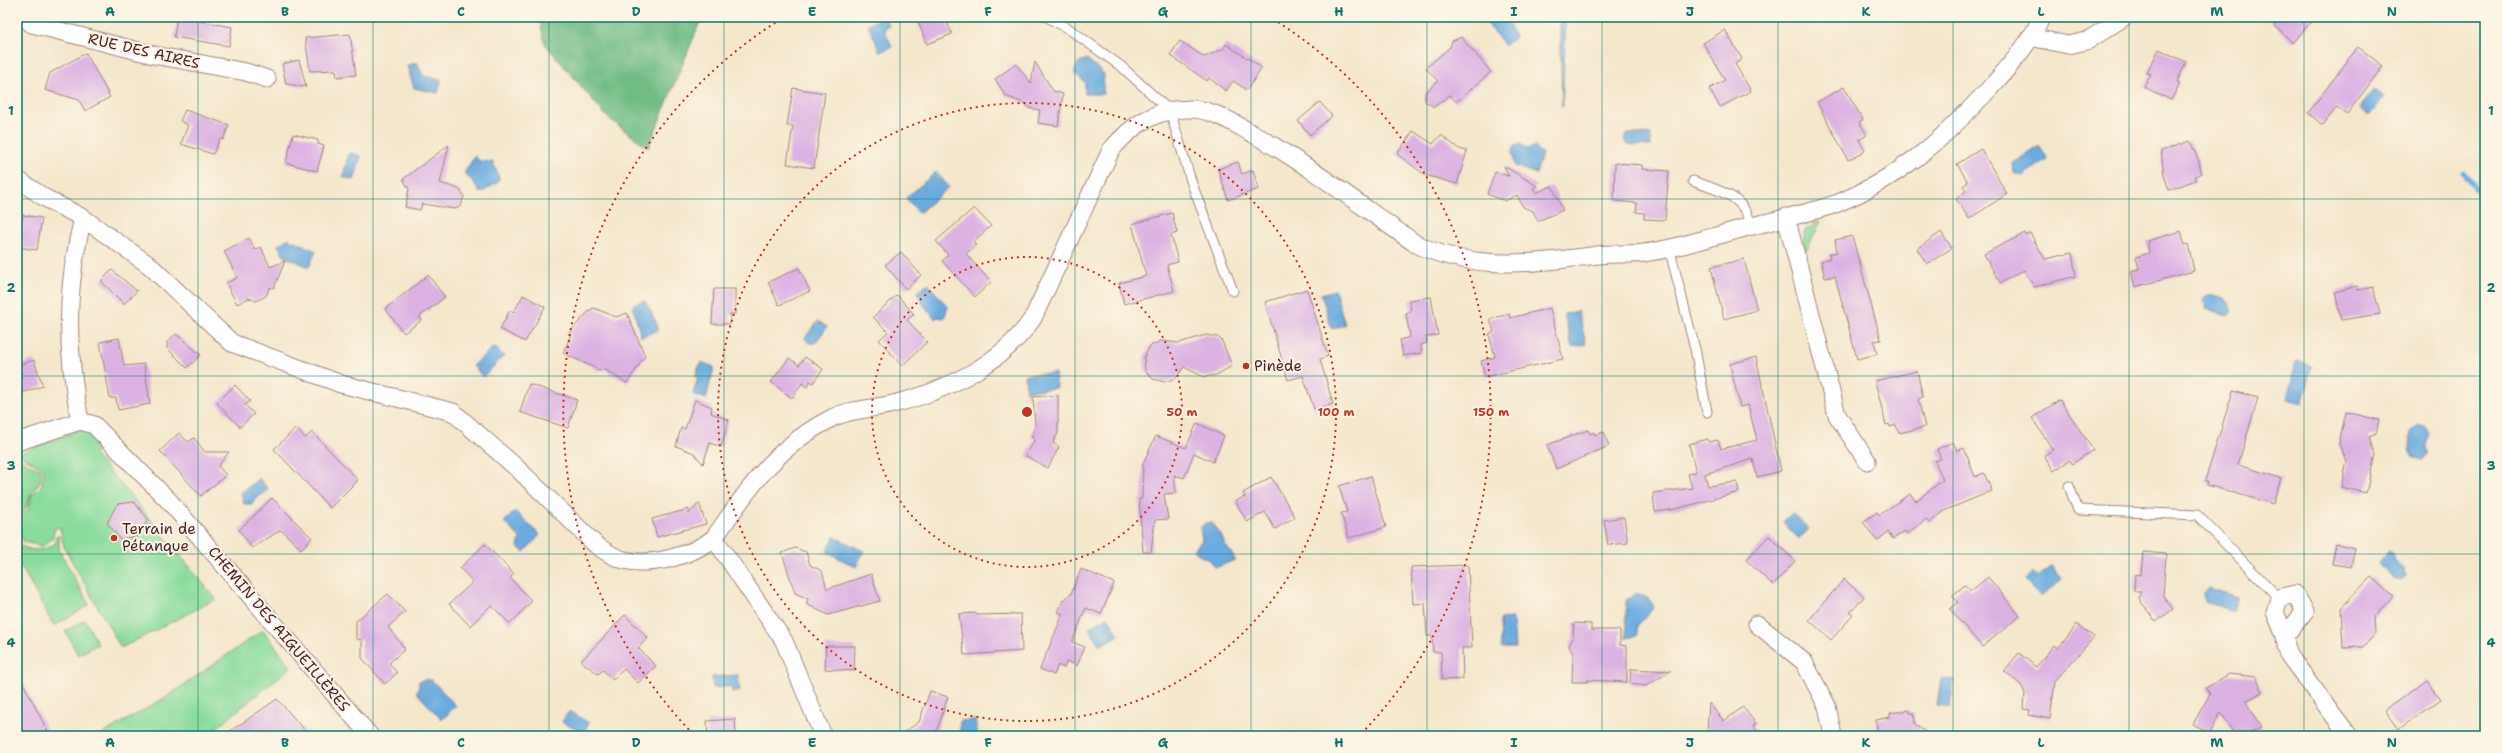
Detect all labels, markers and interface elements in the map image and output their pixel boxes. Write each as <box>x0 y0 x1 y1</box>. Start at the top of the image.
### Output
text: A <box>105 3 115 20</box>
text: B <box>281 3 289 20</box>
text: C <box>457 3 465 20</box>
text: D <box>631 3 641 20</box>
text: E <box>808 3 817 20</box>
text: F <box>984 3 992 20</box>
text: G <box>1158 3 1169 20</box>
text: H <box>1334 3 1344 20</box>
text: I <box>1510 3 1518 20</box>
text: J <box>1686 3 1694 20</box>
text: K <box>1862 3 1871 20</box>
text: L <box>2037 3 2045 20</box>
text: M <box>2210 3 2224 20</box>
text: N <box>2387 3 2397 20</box>
street label: RUE DES AIRES <box>86 28 202 74</box>
text: 1 <box>8 102 14 119</box>
text: 1 <box>2488 102 2494 119</box>
text: 2 <box>6 279 16 296</box>
text: 2 <box>2486 279 2496 296</box>
place label: Pinède <box>1254 356 1302 376</box>
marker: Pinède <box>1241 361 1251 371</box>
text: 50 m <box>1167 404 1198 420</box>
text: 100 m <box>1318 404 1355 420</box>
text: 150 m <box>1473 404 1509 420</box>
centre of rings <box>1020 405 1034 419</box>
text: 3 <box>6 457 16 474</box>
text: 3 <box>2486 457 2496 474</box>
place label: Terrain de Pétanque <box>122 519 196 556</box>
marker: Terrain de Pétanque <box>109 533 119 543</box>
street label: CHEMIN DES AIGUEILLÈRES <box>204 541 355 716</box>
text: 4 <box>6 634 16 651</box>
text: 4 <box>2486 634 2496 651</box>
text: A <box>105 734 115 751</box>
text: B <box>281 734 289 751</box>
text: C <box>457 734 465 751</box>
text: D <box>631 734 641 751</box>
text: E <box>808 734 817 751</box>
text: F <box>984 734 992 751</box>
text: G <box>1158 734 1169 751</box>
text: H <box>1334 734 1344 751</box>
text: I <box>1510 734 1518 751</box>
text: J <box>1686 734 1694 751</box>
text: K <box>1862 734 1871 751</box>
text: L <box>2037 734 2045 751</box>
text: M <box>2210 734 2224 751</box>
text: N <box>2387 734 2397 751</box>

